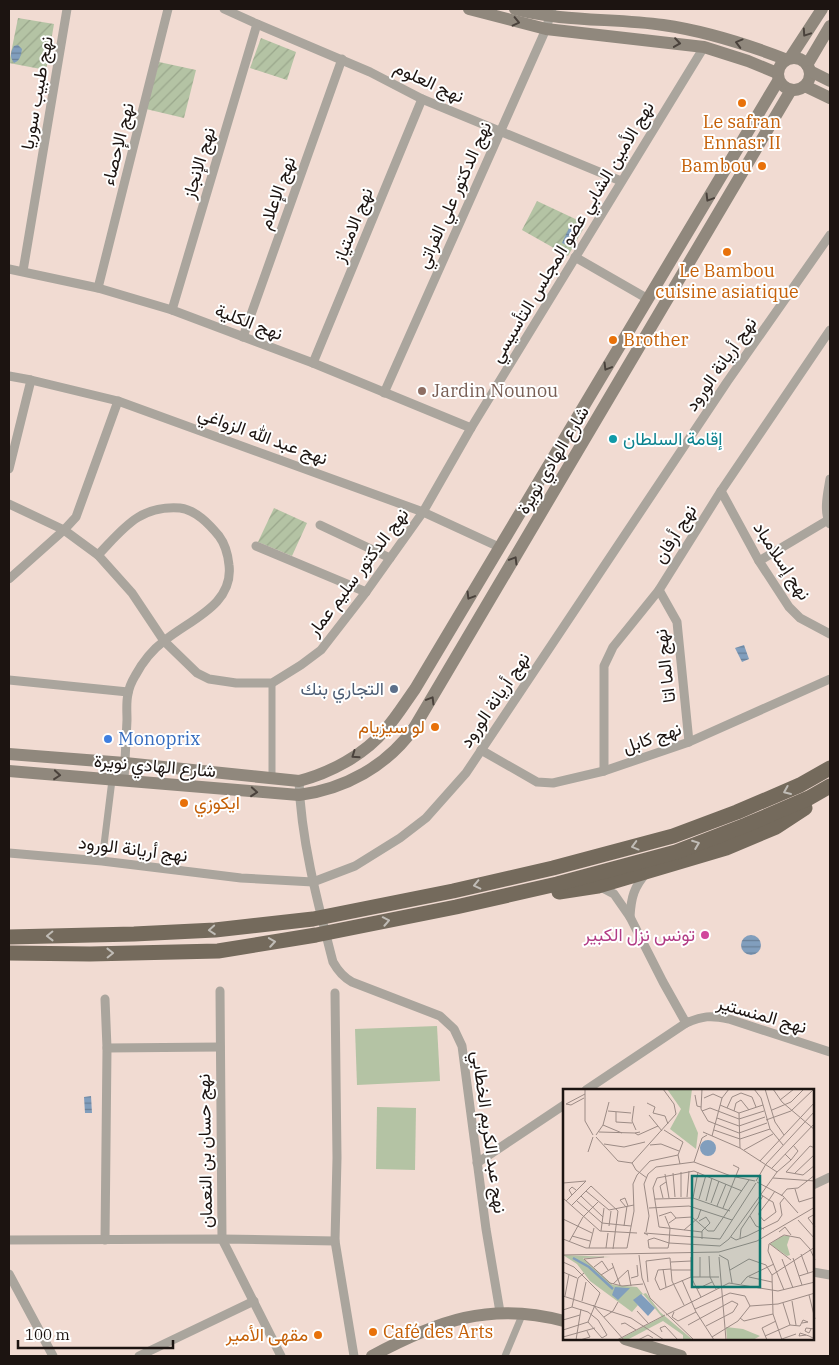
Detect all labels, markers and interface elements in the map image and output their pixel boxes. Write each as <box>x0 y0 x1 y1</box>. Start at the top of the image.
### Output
one-way arrow <box>511 16 520 27</box>
one-way arrow <box>803 27 812 37</box>
street label: نهج طبيب سوريا <box>15 34 59 152</box>
one-way arrow <box>673 37 681 48</box>
one-way arrow <box>735 38 744 49</box>
street label: نهج العلوم <box>390 55 468 109</box>
street label: نهج الأمين الشابي عضو المجلس التأسيسي <box>484 97 662 369</box>
marker: Le safran Ennasr II <box>736 97 748 109</box>
street label: نهج الإحصاء <box>96 100 140 188</box>
place label: Le safran Ennasr II <box>703 110 781 154</box>
street label: نهج الدكتور علي الفراتي <box>411 118 500 274</box>
street label: نهج الإنجاز <box>177 124 221 203</box>
street label: نهج الإعلام <box>253 153 301 233</box>
place label: Bambou <box>681 154 752 177</box>
marker: Bambou <box>756 160 768 172</box>
street label: نهج الامتياز <box>327 184 379 267</box>
one-way arrow <box>705 192 715 201</box>
marker: Le Bambou cuisine asiatique <box>721 246 733 258</box>
place label: Le Bambou cuisine asiatique <box>655 259 799 303</box>
street label: نهج الكلية <box>212 298 286 346</box>
street label: نهج أريانة الورود <box>680 312 762 416</box>
place label: Brother <box>623 328 688 351</box>
marker: Brother <box>607 334 619 346</box>
one-way arrow <box>603 361 613 370</box>
place label: Jardin Nounou <box>432 379 558 402</box>
marker: Jardin Nounou <box>416 385 428 397</box>
street label: نهج عبد الله الزواغي <box>194 401 331 473</box>
street label: شارع الهادي نويرة <box>511 401 597 520</box>
place label: إقامة السلطان <box>623 427 723 451</box>
marker: إقامة السلطان <box>607 433 619 445</box>
street label: نهج أرفان <box>648 500 702 568</box>
street label: نهج الدكتور سليم عمار <box>301 503 414 642</box>
street label: نهج إسلامباد <box>748 517 816 605</box>
one-way arrow <box>507 557 517 566</box>
one-way arrow <box>466 591 476 600</box>
street label: نهج الما اتا <box>649 628 681 704</box>
street label: نهج أريانة الورود <box>454 648 536 752</box>
place label: التجاري بنك <box>300 677 384 704</box>
marker: التجاري بنك <box>388 683 400 695</box>
one-way arrow <box>424 697 434 706</box>
place label: لو سيزيام <box>358 715 425 739</box>
street label: نهج كابل <box>619 717 685 759</box>
marker: لو سيزيام <box>429 721 441 733</box>
place label: Monoprix <box>118 727 200 750</box>
marker: Monoprix <box>102 733 114 745</box>
street label: شارع الهادي نويرة <box>93 749 217 786</box>
one-way arrow <box>351 749 361 758</box>
one-way arrow <box>54 769 62 780</box>
one-way arrow <box>783 784 792 795</box>
one-way arrow <box>250 786 258 797</box>
place label: ايكوزي <box>194 791 240 818</box>
marker: ايكوزي <box>178 797 190 809</box>
street label: نهج أريانة الورود <box>77 830 189 868</box>
one-way arrow <box>691 840 700 850</box>
one-way arrow <box>631 841 639 851</box>
one-way arrow <box>473 880 481 890</box>
one-way arrow <box>381 917 390 927</box>
place label: تونس نزل الكبير <box>583 923 695 946</box>
one-way arrow <box>208 924 216 935</box>
marker: تونس نزل الكبير <box>699 929 711 941</box>
one-way arrow <box>45 931 53 941</box>
one-way arrow <box>268 937 276 948</box>
one-way arrow <box>106 948 114 958</box>
street label: نهج المنستير <box>713 990 810 1039</box>
street label: نهج عبد الكريم الخطابي <box>463 1049 512 1215</box>
street label: نهج حسان بن النعمان <box>192 1074 218 1228</box>
inset map <box>563 1089 814 1340</box>
scale bar <box>18 1318 172 1350</box>
place label: Café des Arts <box>383 1320 493 1343</box>
place label: مقهى الأمير <box>225 1323 308 1346</box>
text: 100 m <box>25 1325 70 1344</box>
marker: Café des Arts <box>367 1326 379 1338</box>
marker: مقهى الأمير <box>312 1329 324 1341</box>

